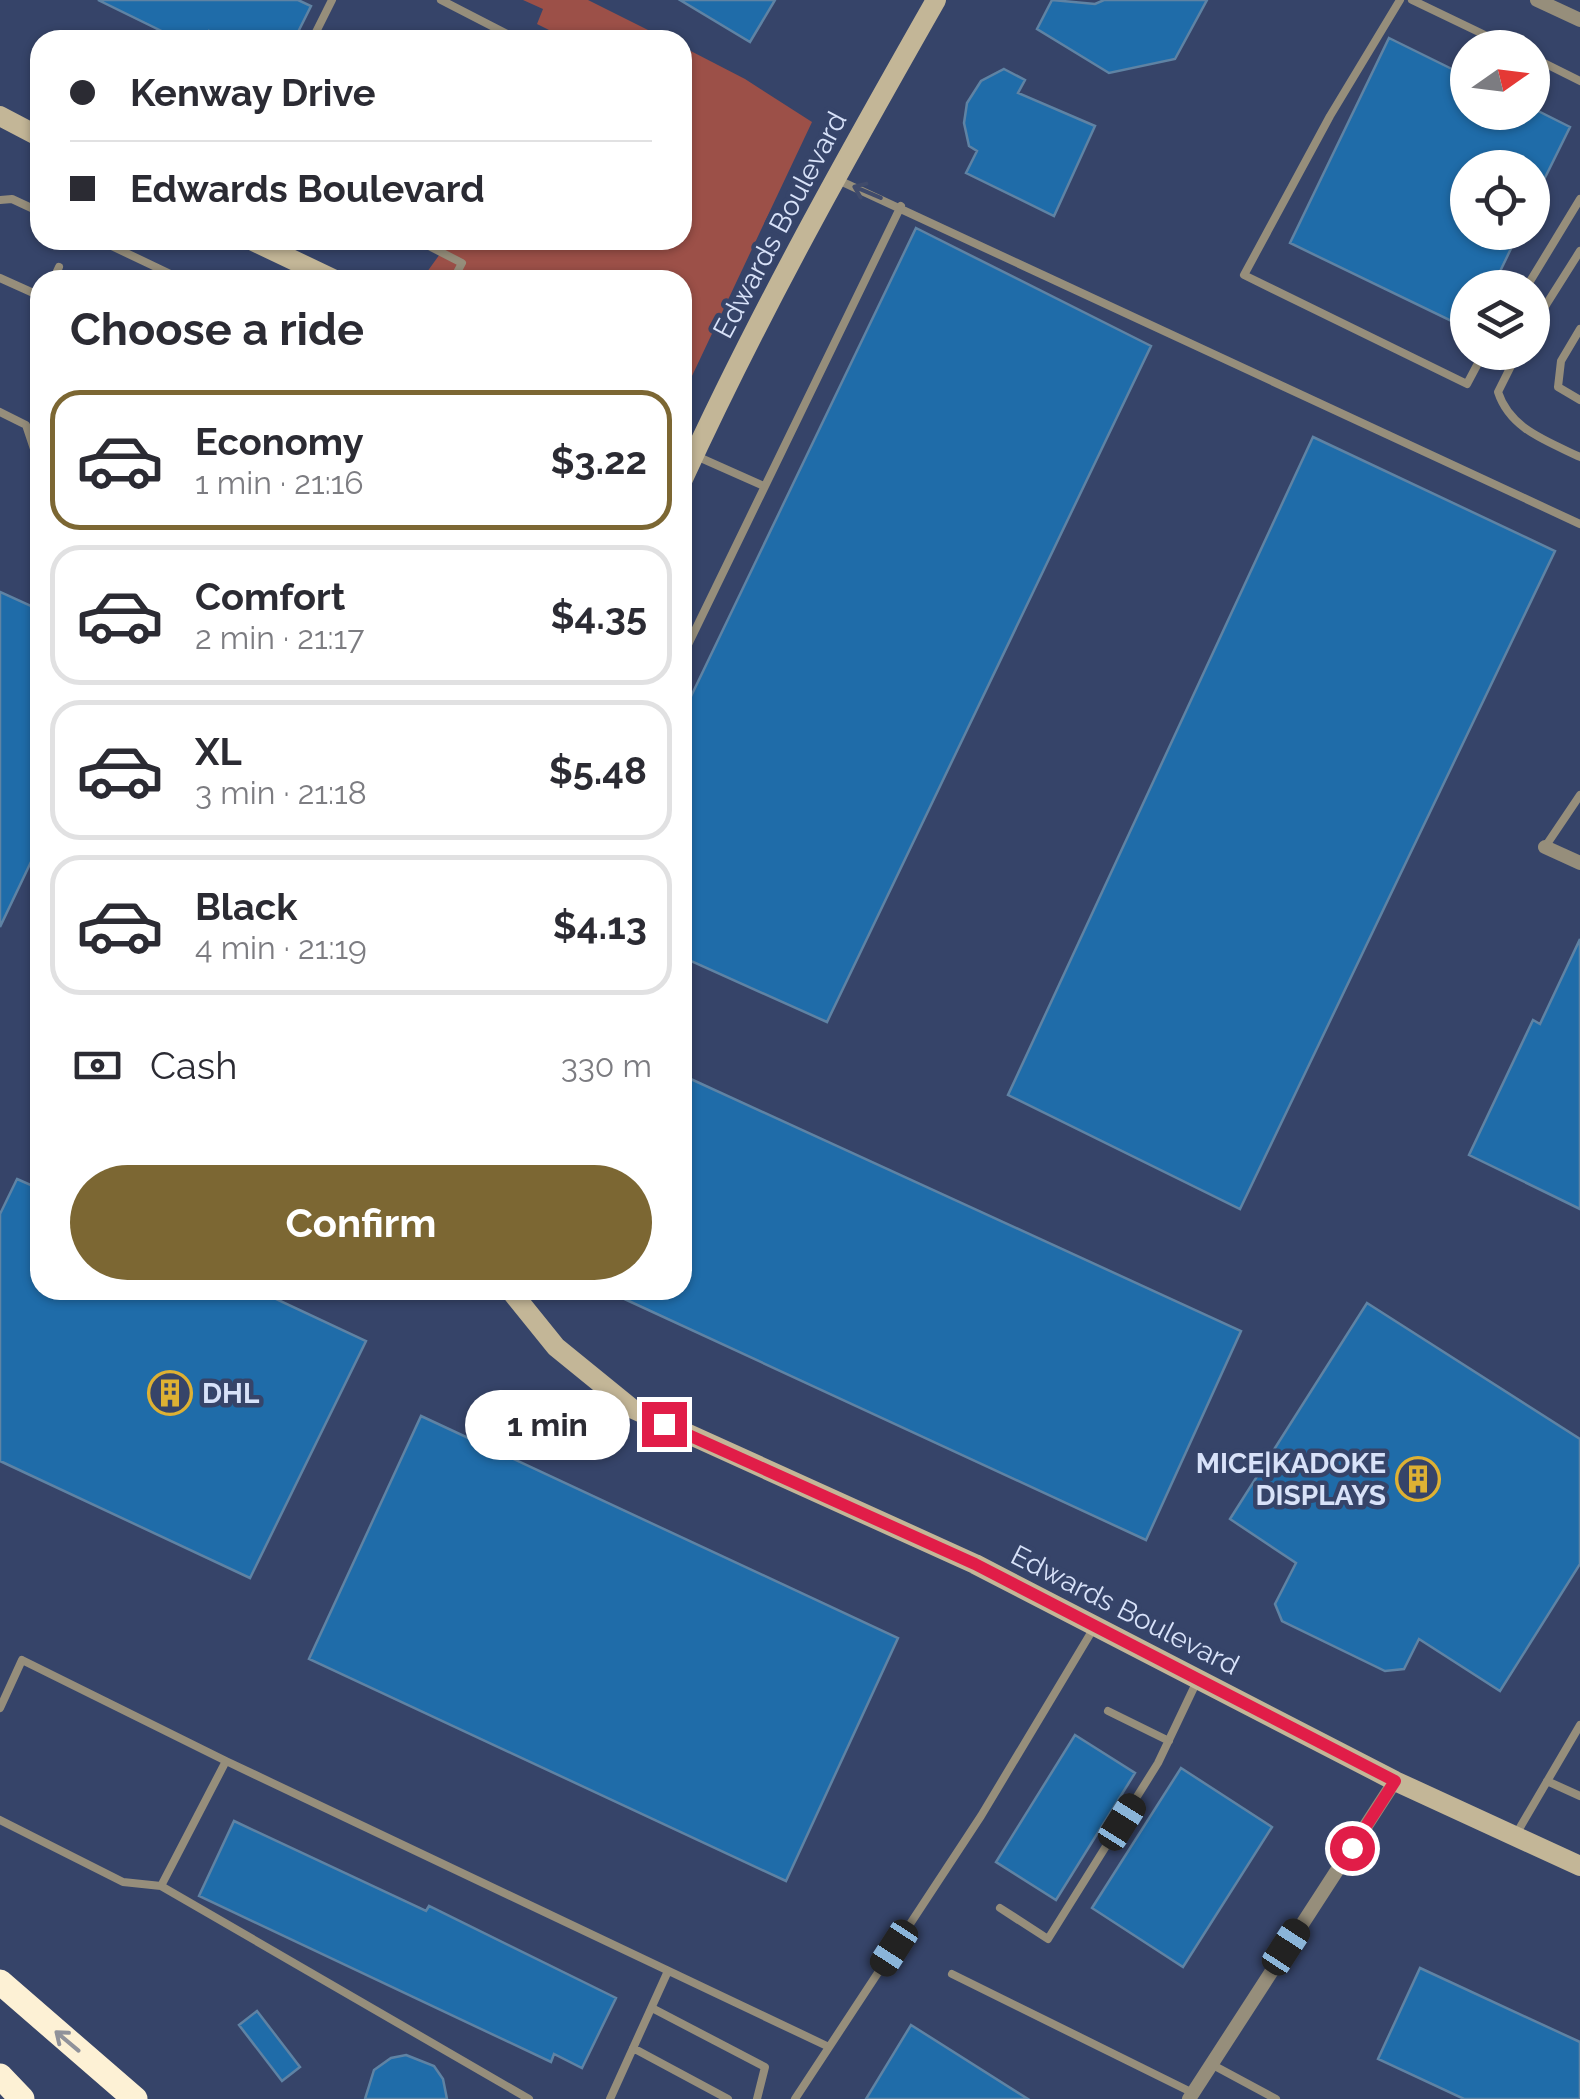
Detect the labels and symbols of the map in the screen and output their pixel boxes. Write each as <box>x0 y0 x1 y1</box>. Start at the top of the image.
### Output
north arrow <box>1450 30 1550 130</box>
street label: Edwards Boulevard <box>706 106 854 344</box>
one-way arrow <box>852 182 883 200</box>
building icon: DHL <box>147 1370 193 1416</box>
place label: DHL <box>202 1377 260 1410</box>
callout: 1 min <box>464 1389 629 1459</box>
route end <box>642 1402 687 1447</box>
place label: MICE|KADOKE DISPLAYS <box>1196 1447 1386 1512</box>
building icon: MICE|KADOKE DISPLAYS <box>1395 1456 1441 1502</box>
street label: Edwards Boulevard <box>1005 1538 1245 1682</box>
car <box>1093 1789 1151 1855</box>
route start <box>1330 1826 1375 1871</box>
car <box>1257 1914 1315 1980</box>
car <box>865 1915 923 1981</box>
one-way arrow <box>55 2030 81 2052</box>

